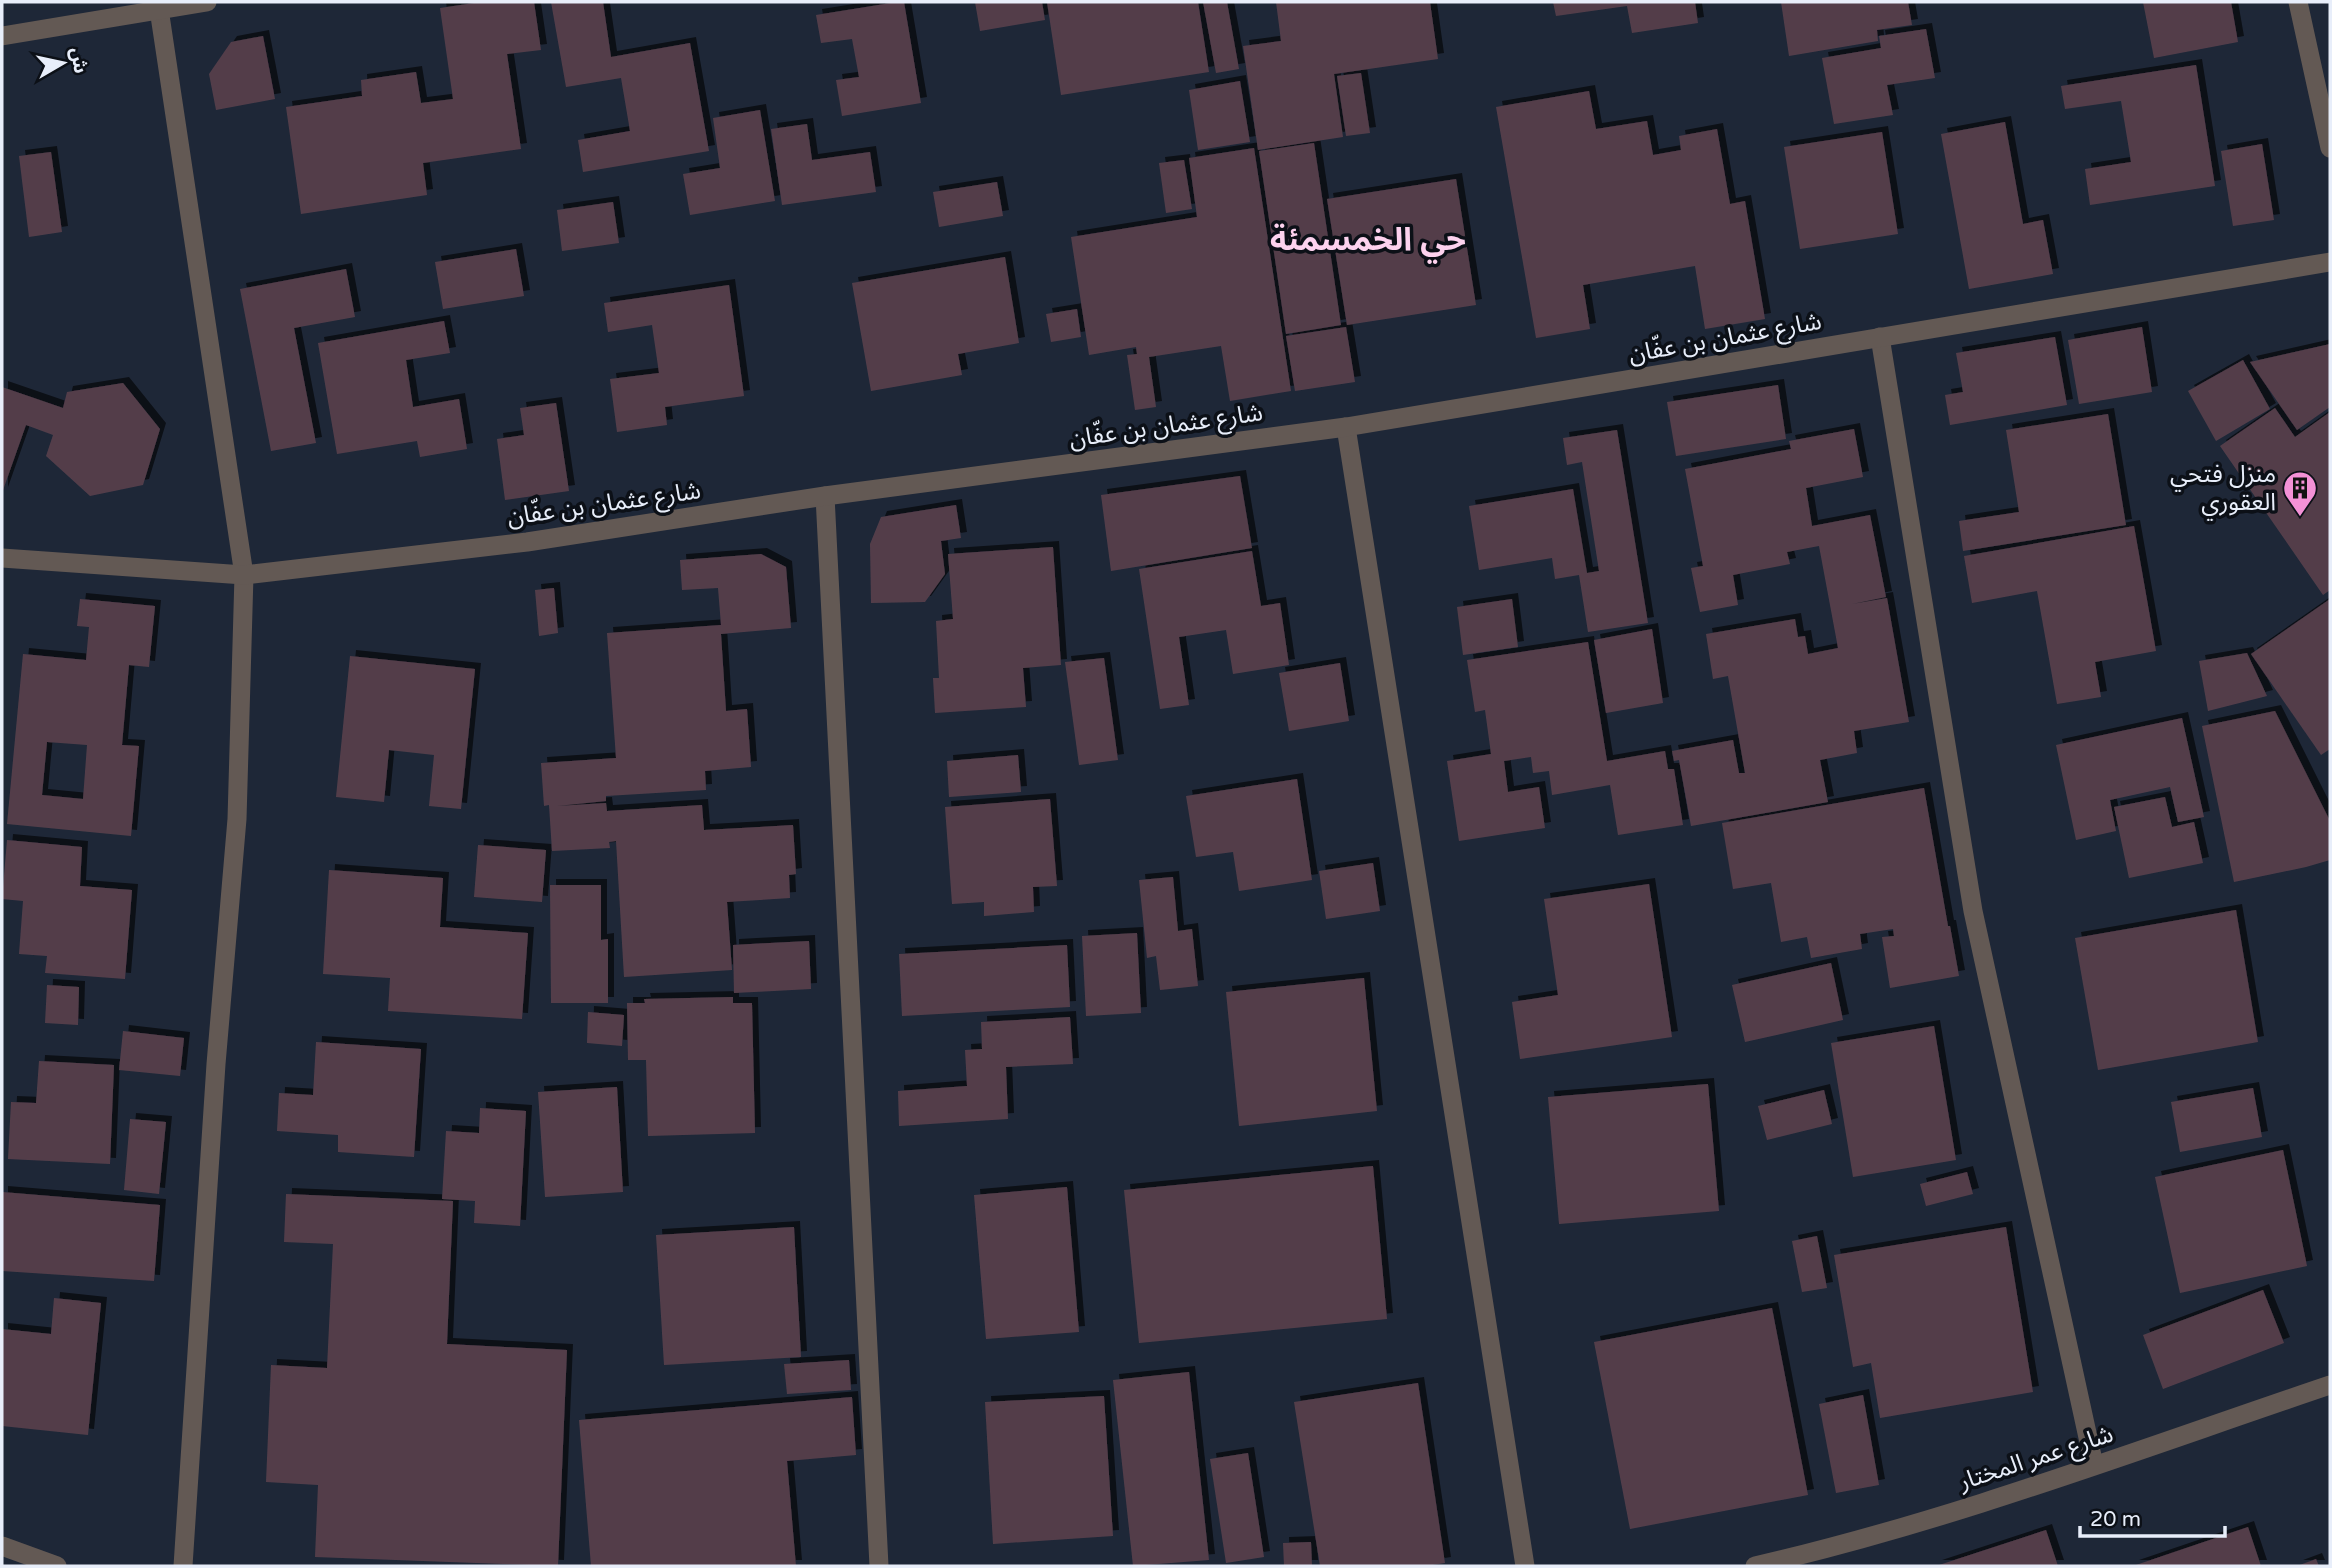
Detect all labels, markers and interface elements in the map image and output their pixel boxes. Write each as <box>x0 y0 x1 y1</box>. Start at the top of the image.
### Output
north arrow <box>28 28 98 98</box>
text: ش <box>66 46 92 75</box>
district label: حي الخمسمئة <box>1270 221 1466 264</box>
street label: شارع عثمان بن عفّان <box>1626 306 1824 371</box>
street label: شارع عثمان بن عفّان <box>1067 397 1265 456</box>
place label: منزل فتحي العقوري <box>2170 460 2276 520</box>
building icon: منزل فتحي العقوري <box>2281 469 2319 518</box>
street label: شارع عثمان بن عفّان <box>505 475 703 534</box>
street label: شارع عمر المختار <box>1954 1419 2117 1499</box>
scale bar <box>2080 1494 2225 1538</box>
text: 20 m <box>2090 1507 2141 1532</box>

